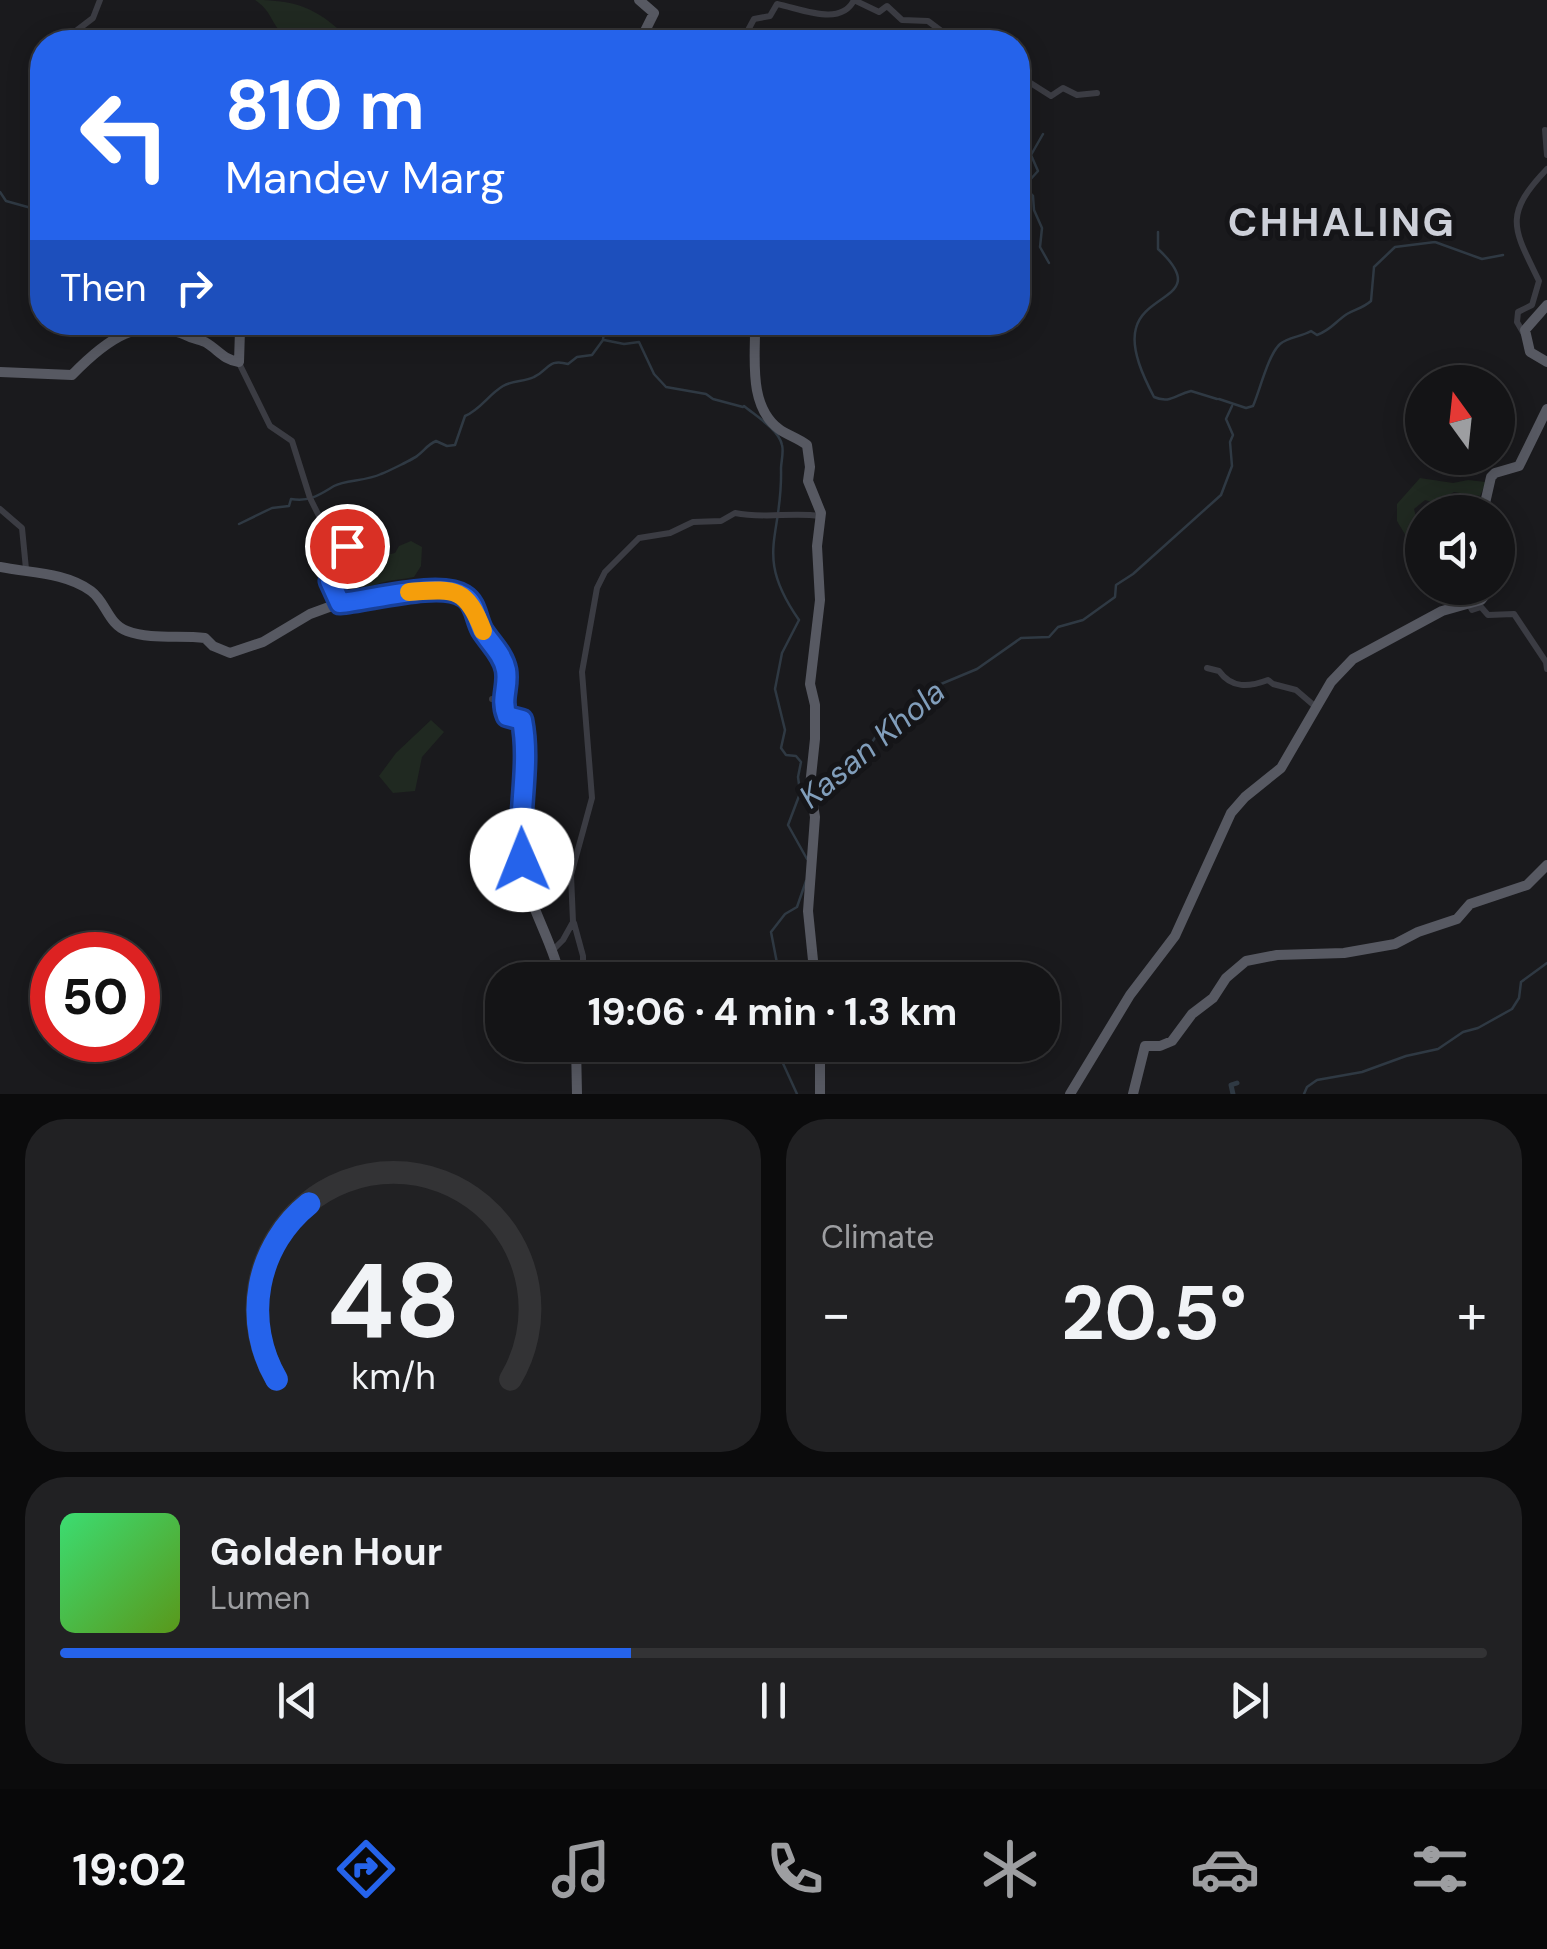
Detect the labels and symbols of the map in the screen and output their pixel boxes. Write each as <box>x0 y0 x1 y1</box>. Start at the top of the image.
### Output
district label: CHHALING <box>1228 196 1456 248</box>
north arrow <box>1405 365 1515 475</box>
pin <box>305 504 390 589</box>
water label: Kasan Khola <box>790 671 954 817</box>
position arrow <box>470 808 574 912</box>
speed limit sign: 50 <box>30 932 160 1062</box>

